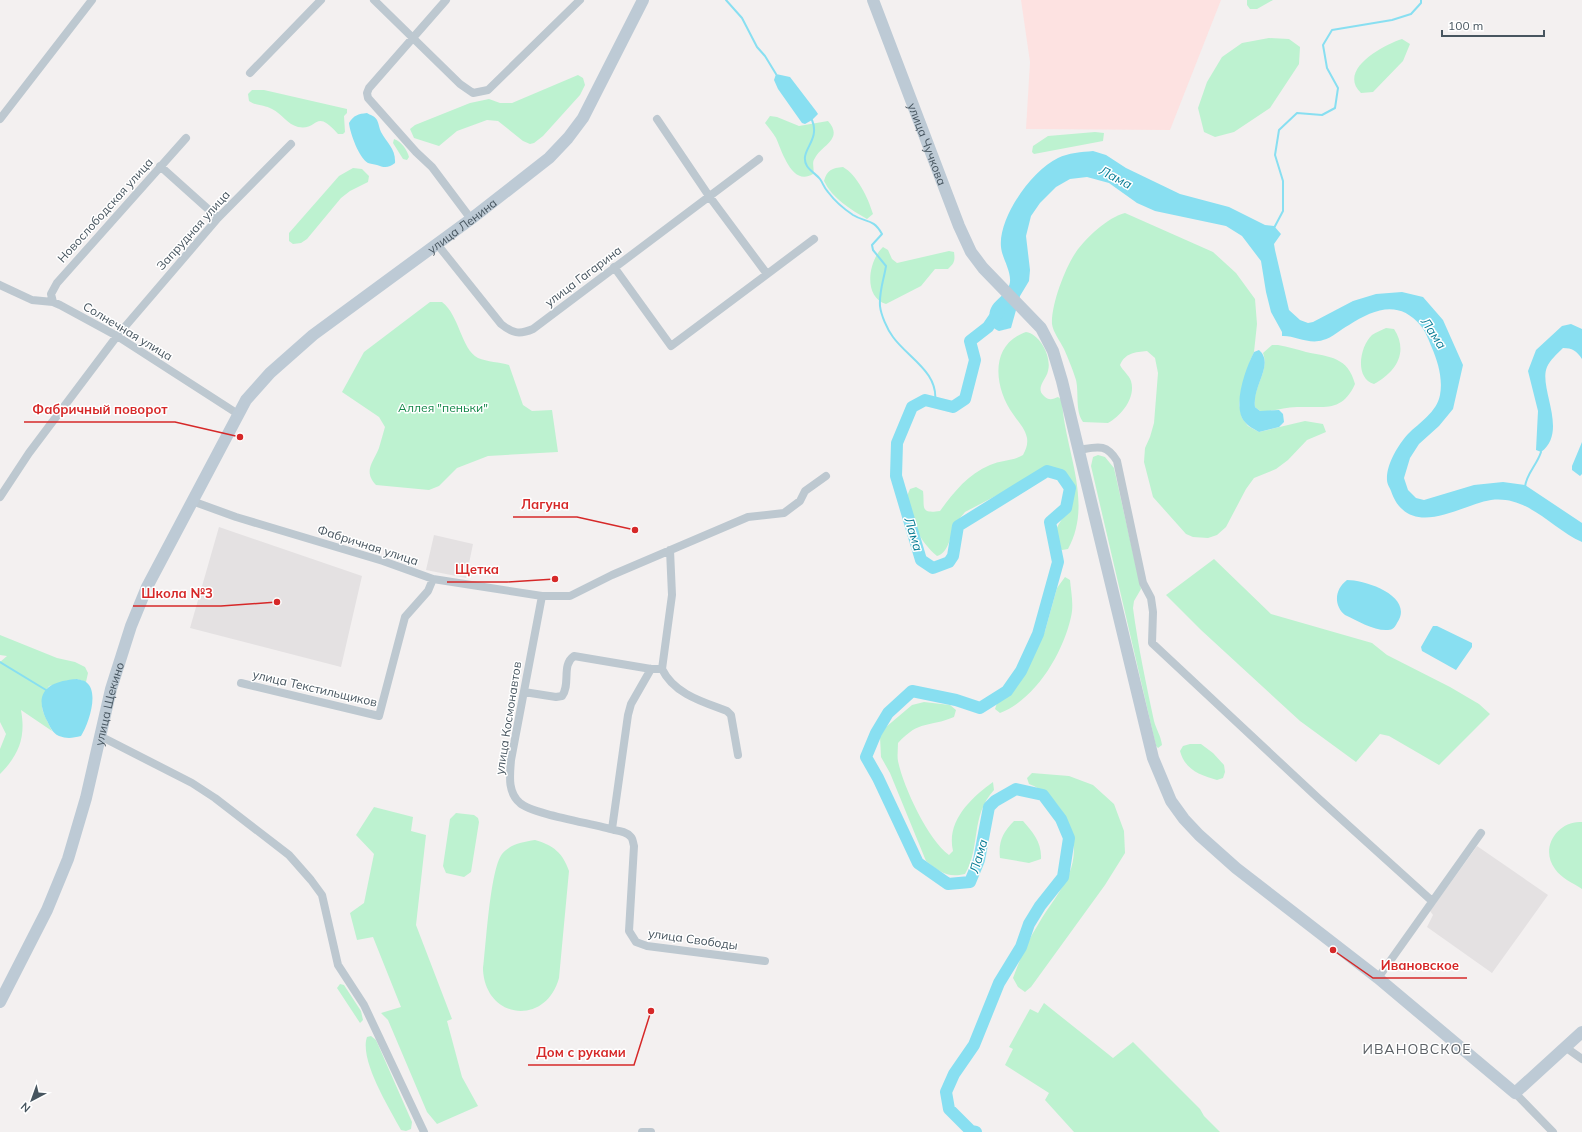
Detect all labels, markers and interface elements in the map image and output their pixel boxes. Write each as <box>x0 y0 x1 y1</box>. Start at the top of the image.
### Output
scale bar <box>1442 12 1544 38</box>
text: 100 m <box>1448 18 1483 33</box>
street label: улица Чучкова <box>905 101 950 187</box>
street label: Новослободская улица <box>54 155 156 265</box>
water label: Лама <box>1096 162 1135 192</box>
street label: Запрудная улица <box>153 187 233 273</box>
street label: улица Ленина <box>424 195 499 256</box>
street label: улица Гагарина <box>542 242 624 310</box>
street label: Солнечная улица <box>81 298 175 364</box>
water label: Лама <box>1417 313 1450 352</box>
callout: Фабричный поворот <box>24 397 175 422</box>
park label: Аллея "пеньки" <box>398 400 488 415</box>
text: Фабричный поворот <box>32 401 168 417</box>
callout: Лагуна <box>513 492 577 517</box>
text: Лагуна <box>521 496 569 513</box>
water label: Лама <box>901 514 927 553</box>
street label: Фабричная улица <box>316 522 420 568</box>
callout: Щетка <box>447 557 507 582</box>
text: Щетка <box>455 561 499 577</box>
callout: Школа №3 <box>133 581 221 606</box>
text: Школа №3 <box>141 585 213 601</box>
street label: улица Щекино <box>91 660 127 747</box>
street label: улица Космонавтов <box>492 660 524 776</box>
street label: улица Текстильщиков <box>251 666 379 710</box>
water label: Лама <box>965 837 990 876</box>
street label: улица Свободы <box>647 925 739 953</box>
callout: Ивановское <box>1373 953 1467 978</box>
text: Ивановское <box>1381 957 1459 973</box>
callout: Дом с руками <box>528 1040 634 1065</box>
district label: ИВАНОВСКОЕ <box>1363 1040 1471 1058</box>
text: Дом с руками <box>536 1044 626 1061</box>
north arrow <box>12 1080 52 1120</box>
text: N <box>18 1100 33 1116</box>

